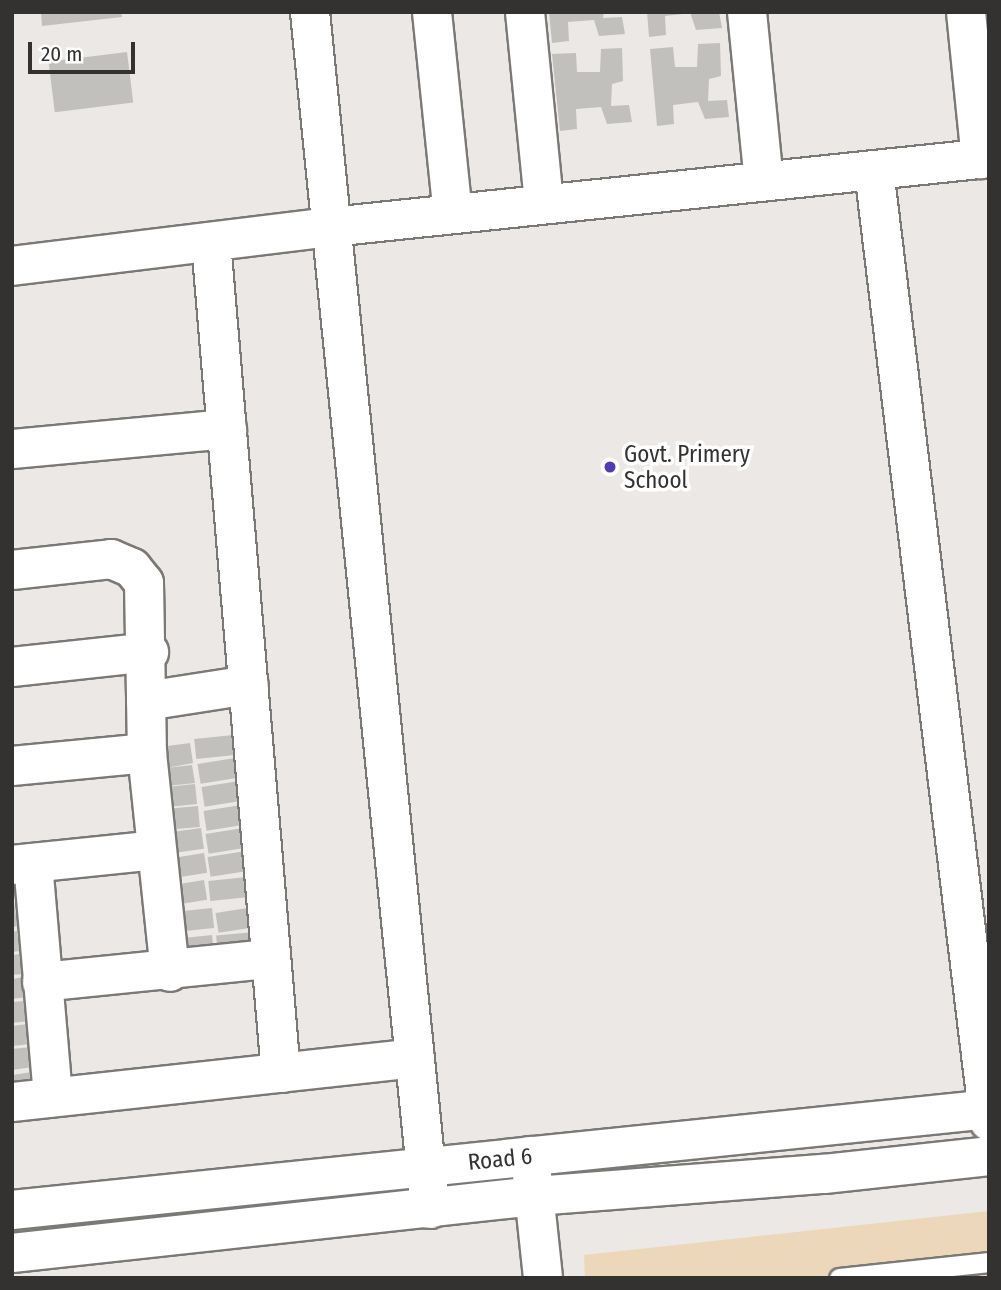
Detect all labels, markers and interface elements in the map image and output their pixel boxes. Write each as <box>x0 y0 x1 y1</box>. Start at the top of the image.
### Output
scale bar <box>32 28 138 72</box>
text: 20 m <box>41 41 82 67</box>
place label: Govt. Primery School <box>624 440 750 494</box>
marker: Govt. Primery School <box>602 459 618 475</box>
street label: Road 6 <box>466 1142 534 1176</box>

